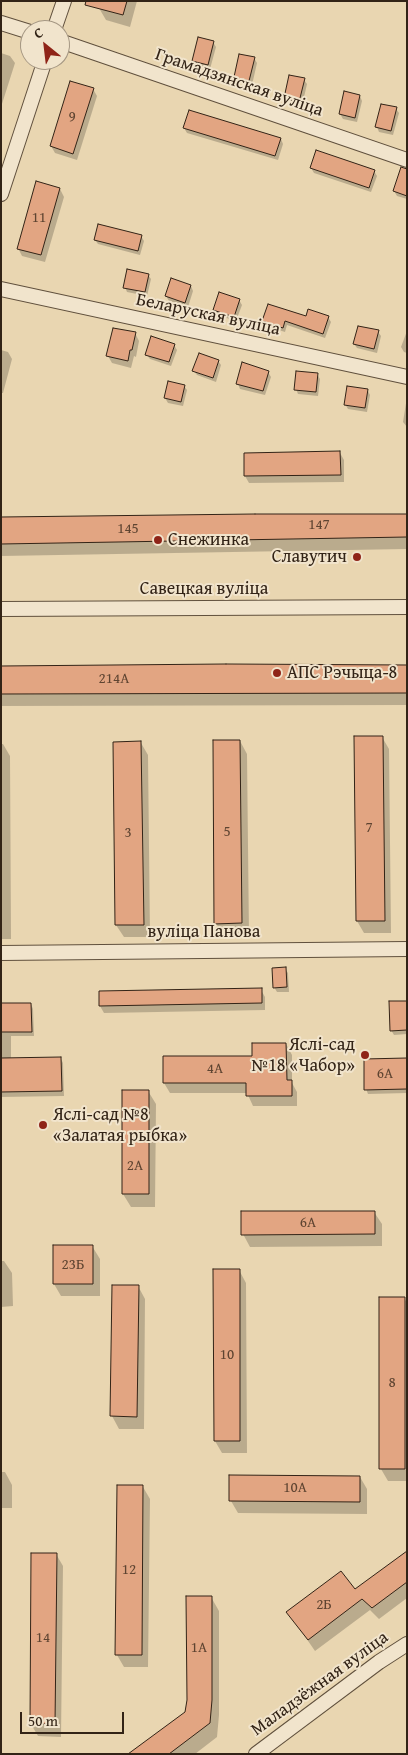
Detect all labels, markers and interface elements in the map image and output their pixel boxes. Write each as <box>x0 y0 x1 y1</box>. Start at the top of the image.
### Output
north arrow <box>20 20 70 70</box>
text: С <box>30 22 47 43</box>
street label: Грамадзянская вуліца <box>152 44 326 122</box>
house number: 9 <box>68 108 76 126</box>
house number: 11 <box>32 209 46 227</box>
street label: Беларуская вуліца <box>134 289 282 341</box>
house number: 147 <box>308 516 330 534</box>
house number: 145 <box>117 520 139 538</box>
place label: Снежинка <box>168 529 249 551</box>
marker: Снежинка <box>152 534 164 546</box>
place label: Славутич <box>272 546 347 568</box>
marker: Славутич <box>351 551 363 563</box>
street label: Савецкая вуліца <box>140 578 268 600</box>
place label: АПС Рэчыца-8 <box>287 662 397 684</box>
marker: АПС Рэчыца-8 <box>271 667 283 679</box>
house number: 214А <box>99 670 129 688</box>
house number: 7 <box>365 819 373 837</box>
house number: 5 <box>223 823 231 841</box>
house number: 3 <box>124 824 132 842</box>
street label: вуліца Панова <box>148 921 260 943</box>
place label: Яслі-сад №18 «Чабор» <box>251 1034 355 1076</box>
marker: Яслі-сад №18 «Чабор» <box>359 1049 371 1061</box>
house number: 4А <box>207 1060 223 1078</box>
house number: 6А <box>377 1065 393 1083</box>
place label: Яслі-сад №8 «Залатая рыбка» <box>53 1104 187 1146</box>
marker: Яслі-сад №8 «Залатая рыбка» <box>37 1119 49 1131</box>
house number: 2А <box>127 1157 143 1175</box>
house number: 6А <box>300 1214 316 1232</box>
house number: 23Б <box>62 1256 84 1274</box>
house number: 10 <box>220 1346 234 1364</box>
house number: 8 <box>388 1374 396 1392</box>
house number: 10А <box>283 1479 307 1497</box>
house number: 12 <box>122 1561 136 1579</box>
house number: 2Б <box>316 1596 332 1614</box>
street label: Маладзёжная вуліца <box>247 1627 393 1741</box>
house number: 14 <box>36 1629 50 1647</box>
house number: 1А <box>191 1639 207 1657</box>
scale bar <box>22 1702 126 1734</box>
text: 50 m <box>28 1710 58 1731</box>

